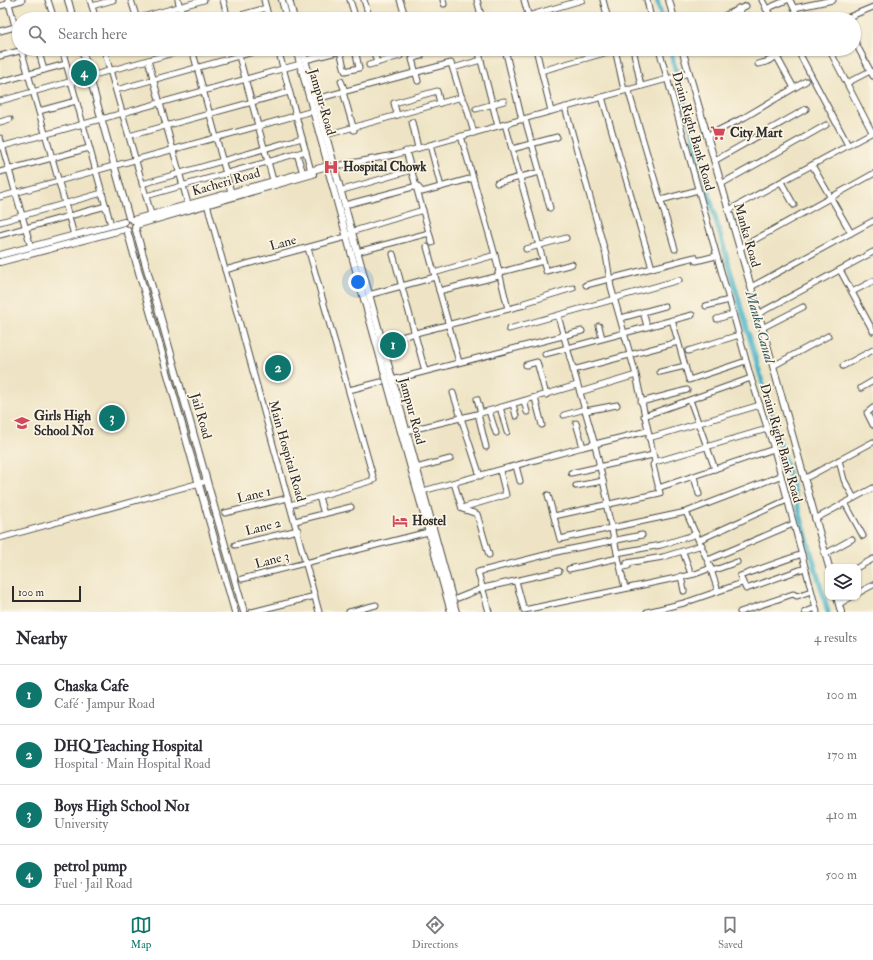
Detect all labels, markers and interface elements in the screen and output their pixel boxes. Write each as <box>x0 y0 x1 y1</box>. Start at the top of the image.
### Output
search box <box>12 12 861 56</box>
icon: search <box>26 23 48 45</box>
text: Search here <box>58 25 127 44</box>
pin: 4 <box>71 58 97 88</box>
street label: Jampur Road <box>304 66 339 138</box>
street label: Drain Right Bank Road <box>668 70 718 193</box>
supermarket icon: City Mart <box>709 124 727 142</box>
place label: City Mart <box>730 125 783 142</box>
hospital icon: Hospital Chowk <box>322 158 340 176</box>
place label: Hospital Chowk <box>343 159 427 176</box>
street label: Kacheri Road <box>190 164 262 199</box>
street label: Manka Road <box>730 201 764 269</box>
street label: Lane <box>268 232 299 254</box>
your location <box>348 272 368 292</box>
water label: Manka Canal <box>741 288 779 367</box>
pin: 1 <box>380 330 406 360</box>
pin: 2 <box>265 353 291 383</box>
street label: Jampur Road <box>394 375 429 447</box>
street label: Drain Right Bank Road <box>756 382 806 505</box>
street label: Jail Road <box>187 390 215 441</box>
street label: Main Hospital Road <box>264 399 309 504</box>
pin: 3 <box>99 403 125 433</box>
place label: Girls High School No1 <box>34 408 94 439</box>
school or university icon: Girls High School No1 <box>13 414 31 432</box>
street label: Lane 1 <box>235 483 273 507</box>
hotel icon: Hostel <box>391 512 409 530</box>
place label: Hostel <box>412 513 447 529</box>
street label: Lane 2 <box>243 515 283 539</box>
street label: Lane 3 <box>253 548 291 572</box>
map controls <box>825 564 861 600</box>
button: layers <box>825 564 861 600</box>
scale bar <box>12 584 81 603</box>
text: 100 m <box>18 586 44 599</box>
text: Nearby <box>16 628 67 649</box>
text: 4 results <box>814 630 857 646</box>
text: Chaska Cafe <box>54 677 129 696</box>
text: 1 <box>27 687 31 703</box>
text: 100 m <box>826 687 857 703</box>
text: Café · Jampur Road <box>54 696 155 712</box>
text: DHQ Teaching Hospital <box>54 737 203 756</box>
text: 2 <box>26 747 32 763</box>
text: 170 m <box>827 747 857 763</box>
text: Hospital · Main Hospital Road <box>54 756 211 772</box>
text: Boys High School No1 <box>54 797 190 816</box>
text: 3 <box>27 807 32 823</box>
text: 410 m <box>826 807 857 823</box>
text: University <box>54 816 108 832</box>
text: petrol pump <box>54 857 127 876</box>
text: 4 <box>25 867 33 883</box>
text: 500 m <box>825 867 857 883</box>
text: Fuel · Jail Road <box>54 876 132 892</box>
tab: Map <box>130 914 152 951</box>
tab: Directions <box>412 914 458 951</box>
tab: Saved <box>718 914 743 951</box>

